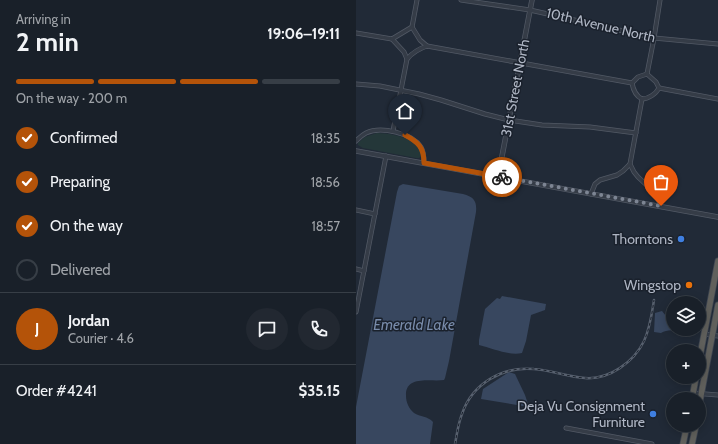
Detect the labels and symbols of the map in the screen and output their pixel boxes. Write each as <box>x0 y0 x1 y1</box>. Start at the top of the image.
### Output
street label: 10th Avenue North <box>545 4 657 46</box>
street label: 31st Street North <box>497 38 533 138</box>
pin <box>388 94 422 135</box>
courier <box>482 157 522 197</box>
pin <box>644 165 678 206</box>
place label: Thorntons <box>612 230 673 248</box>
marker: Thorntons <box>676 234 686 244</box>
place label: Wingstop <box>624 276 681 294</box>
marker: Wingstop <box>684 280 694 290</box>
water label: Emerald Lake <box>373 316 455 334</box>
place label: Deja Vu Consignment Furniture <box>517 397 645 431</box>
marker: Deja Vu Consignment Furniture <box>648 409 658 419</box>

